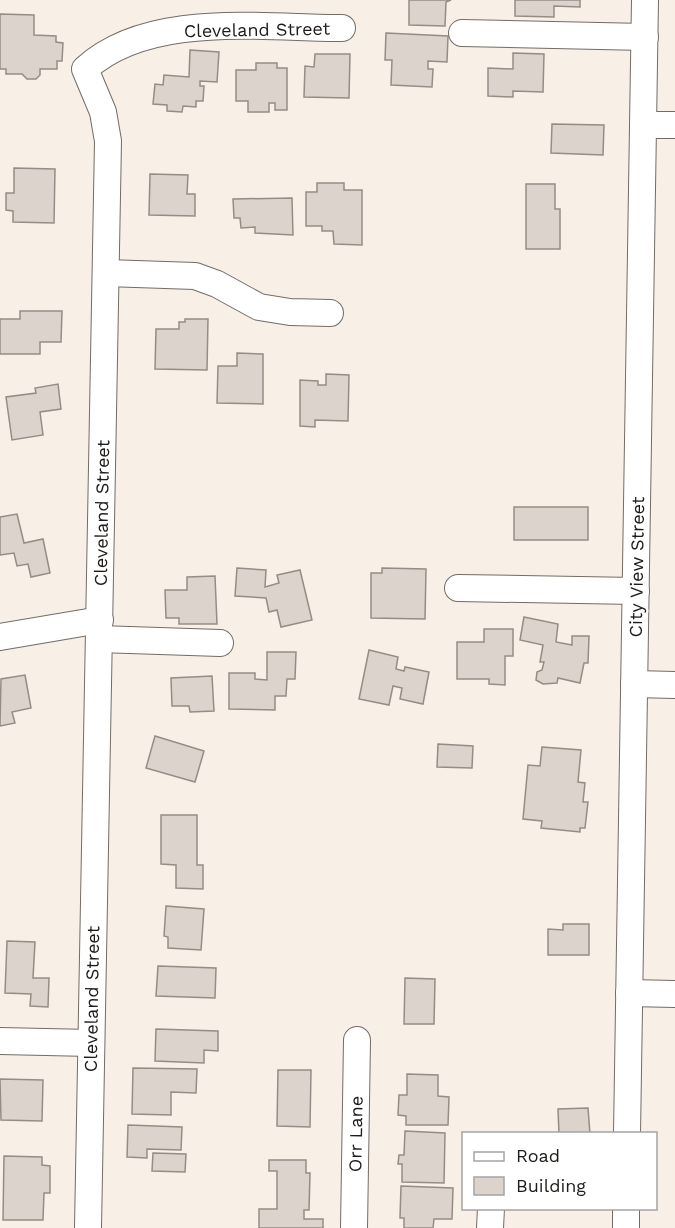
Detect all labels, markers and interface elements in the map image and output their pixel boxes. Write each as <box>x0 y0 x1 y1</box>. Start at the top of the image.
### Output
street label: Cleveland Street <box>184 18 331 41</box>
street label: Cleveland Street <box>90 439 113 586</box>
street label: City View Street <box>625 496 648 637</box>
street label: Cleveland Street <box>80 925 103 1072</box>
street label: Orr Lane <box>344 1096 367 1172</box>
legend <box>462 1132 657 1210</box>
text: Road <box>516 1145 560 1166</box>
text: Building <box>516 1175 586 1196</box>

